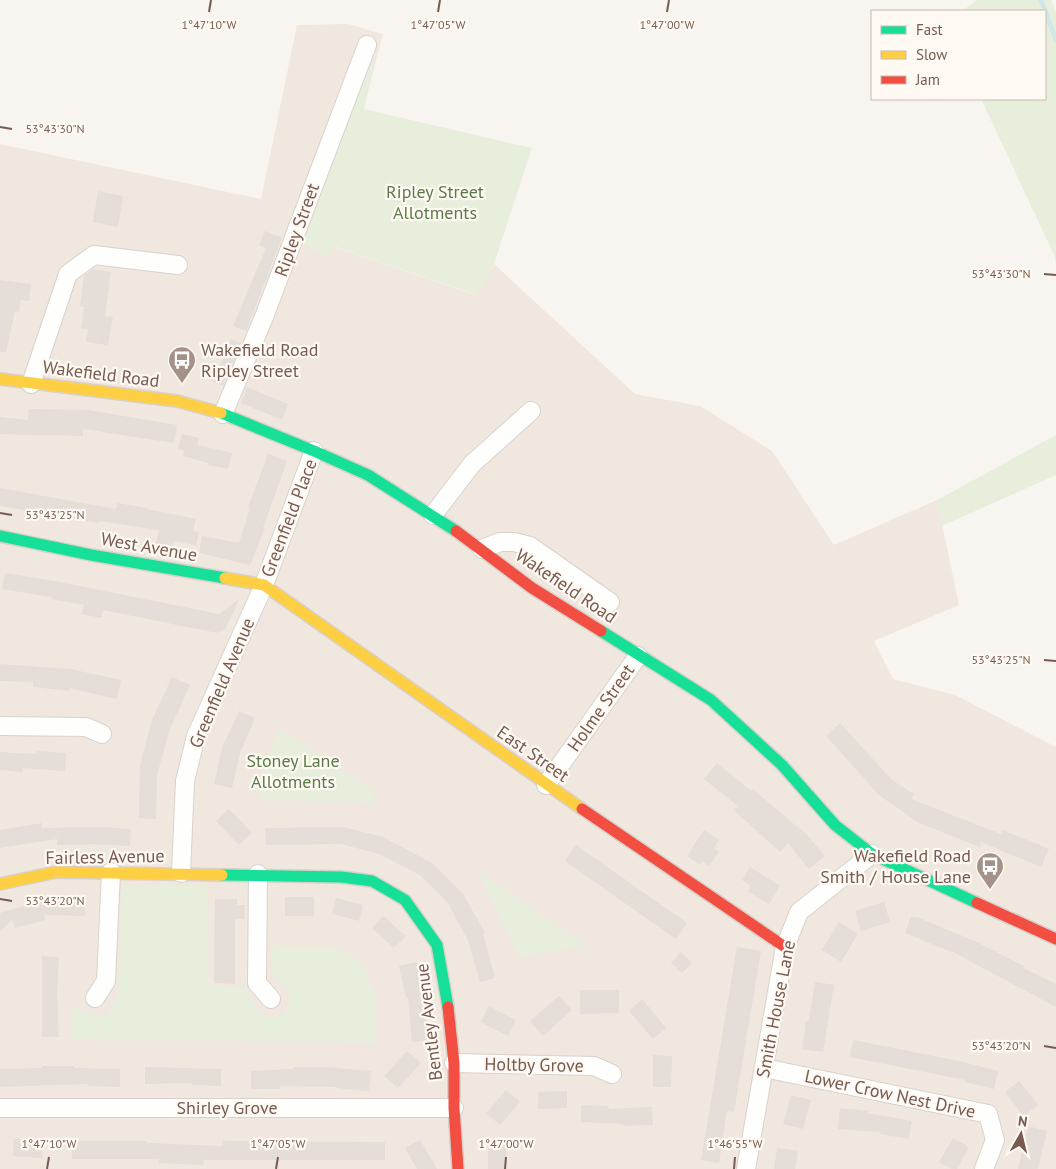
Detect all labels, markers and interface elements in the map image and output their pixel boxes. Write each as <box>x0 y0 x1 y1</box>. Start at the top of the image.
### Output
legend <box>871 10 1046 100</box>
text: 1°47'10"W <box>182 17 236 32</box>
text: 1°47'05"W <box>411 17 465 32</box>
text: 1°47'00"W <box>640 17 694 32</box>
text: Fast <box>916 20 943 39</box>
text: Slow <box>916 45 947 64</box>
text: Jam <box>915 70 940 89</box>
text: 53°43'30"N <box>25 121 85 136</box>
street label: Ripley Street <box>269 180 324 280</box>
park label: Ripley Street Allotments <box>386 180 484 224</box>
text: 53°43'30"N <box>971 266 1031 281</box>
place label: Wakefield Road Ripley Street <box>201 338 318 382</box>
bus stop icon: Wakefield Road Ripley Street <box>167 345 197 384</box>
street label: Wakefield Road <box>41 355 161 392</box>
street label: Greenfield Place <box>255 455 322 580</box>
text: 53°43'25"N <box>25 507 85 522</box>
street label: West Avenue <box>99 527 199 566</box>
street label: Wakefield Road <box>511 543 621 628</box>
street label: Greenfield Avenue <box>184 614 259 751</box>
text: 53°43'25"N <box>971 652 1031 667</box>
street label: Holme Street <box>562 660 639 756</box>
street label: East Street <box>493 720 574 787</box>
park label: Stoney Lane Allotments <box>246 749 340 793</box>
street label: Fairless Avenue <box>45 844 165 869</box>
place label: Wakefield Road Smith / House Lane <box>820 844 971 888</box>
bus stop icon: Wakefield Road Smith / House Lane <box>975 851 1005 890</box>
text: 53°43'20"N <box>25 893 85 908</box>
street label: Smith House Lane <box>751 938 800 1080</box>
street label: Bentley Avenue <box>410 962 447 1082</box>
text: 53°43'20"N <box>971 1038 1031 1053</box>
street label: Holtby Grove <box>484 1052 584 1077</box>
street label: Lower Crow Nest Drive <box>803 1064 978 1123</box>
street label: Shirley Grove <box>176 1096 278 1119</box>
north arrow <box>996 1109 1046 1159</box>
text: N <box>1017 1112 1029 1131</box>
text: 1°47'10"W <box>22 1136 76 1151</box>
text: 1°47'05"W <box>251 1136 305 1151</box>
text: 1°47'00"W <box>479 1136 533 1151</box>
text: 1°46'55"W <box>708 1136 762 1151</box>

